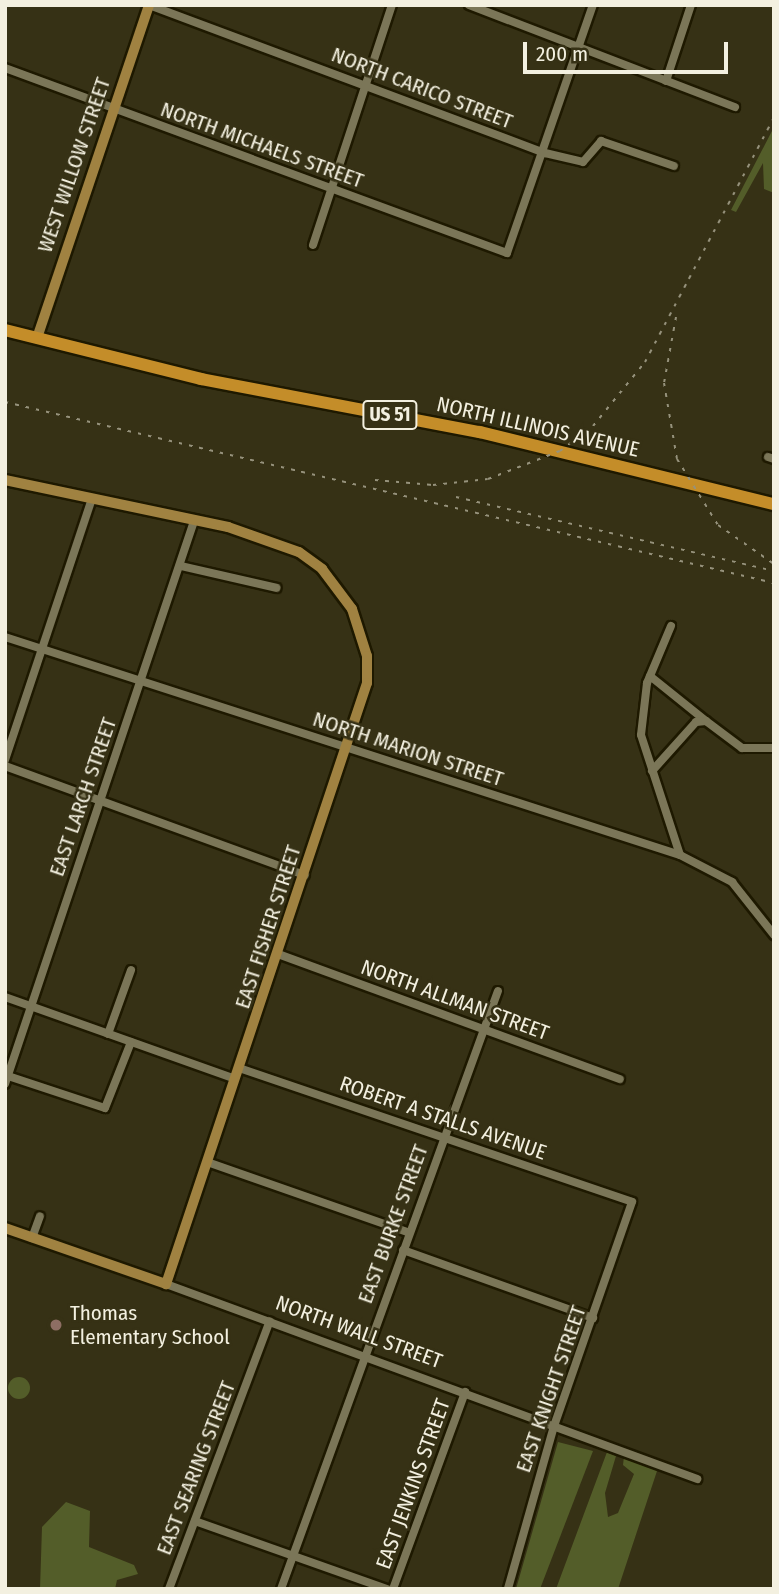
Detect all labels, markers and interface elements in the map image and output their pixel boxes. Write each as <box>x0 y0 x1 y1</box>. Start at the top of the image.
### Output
scale bar <box>527 28 732 72</box>
text: 200 m <box>536 41 588 67</box>
street label: NORTH CARICO STREET <box>328 42 516 134</box>
street label: WEST WILLOW STREET <box>32 74 116 256</box>
street label: NORTH MICHAELS STREET <box>157 97 367 193</box>
street label: NORTH ILLINOIS AVENUE <box>434 391 642 463</box>
road number: US 51 <box>362 400 418 430</box>
street label: NORTH MARION STREET <box>310 706 506 792</box>
street label: EAST LARCH STREET <box>44 714 122 880</box>
street label: EAST FISHER STREET <box>230 842 306 1012</box>
street label: NORTH ALLMAN STREET <box>358 954 552 1046</box>
street label: ROBERT A STALLS AVENUE <box>336 1071 550 1165</box>
street label: EAST BURKE STREET <box>353 1141 433 1307</box>
street label: NORTH WALL STREET <box>272 1290 446 1374</box>
place label: Thomas Elementary School <box>70 1300 230 1350</box>
street label: EAST KNIGHT STREET <box>511 1302 591 1476</box>
marker: Thomas Elementary School <box>48 1317 64 1333</box>
street label: EAST SEARING STREET <box>151 1378 241 1558</box>
street label: EAST JENKINS STREET <box>371 1396 455 1572</box>

